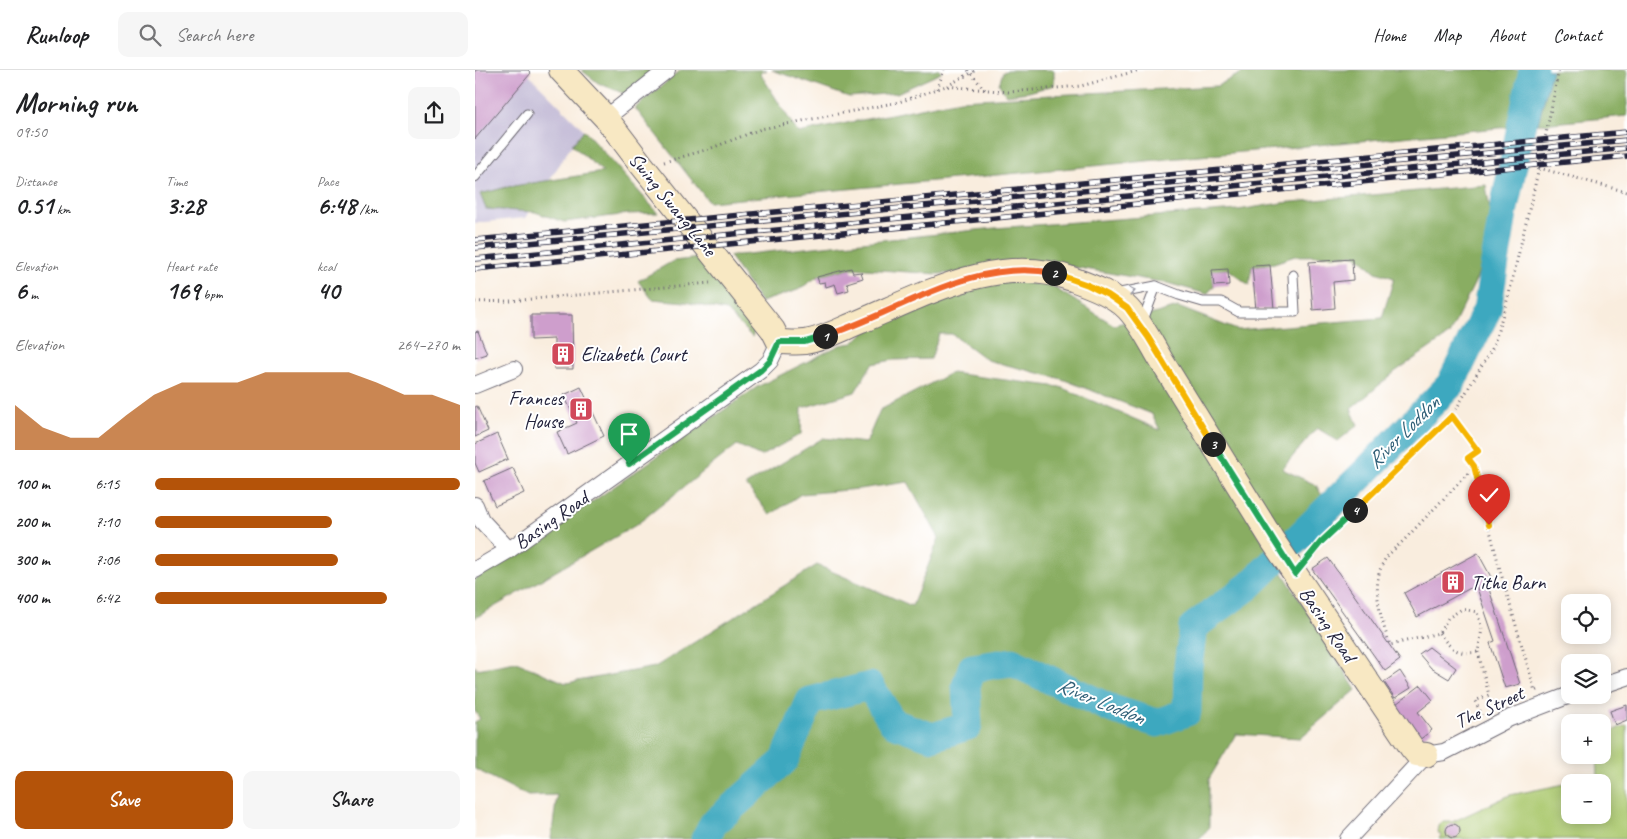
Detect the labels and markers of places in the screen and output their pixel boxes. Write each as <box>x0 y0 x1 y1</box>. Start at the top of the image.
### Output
pin: 2 <box>1041 260 1067 286</box>
pin: 1 <box>813 324 837 348</box>
building icon: Elizabeth Court <box>550 341 576 367</box>
place label: Elizabeth Court <box>581 342 689 367</box>
place label: Frances House <box>509 386 565 434</box>
building icon: Frances House <box>568 396 594 422</box>
pin <box>608 413 650 464</box>
pin: 3 <box>1201 432 1225 456</box>
pin <box>1468 474 1510 525</box>
pin: 4 <box>1343 498 1367 522</box>
building icon: Tithe Barn <box>1440 569 1466 595</box>
place label: Tithe Barn <box>1471 570 1547 595</box>

